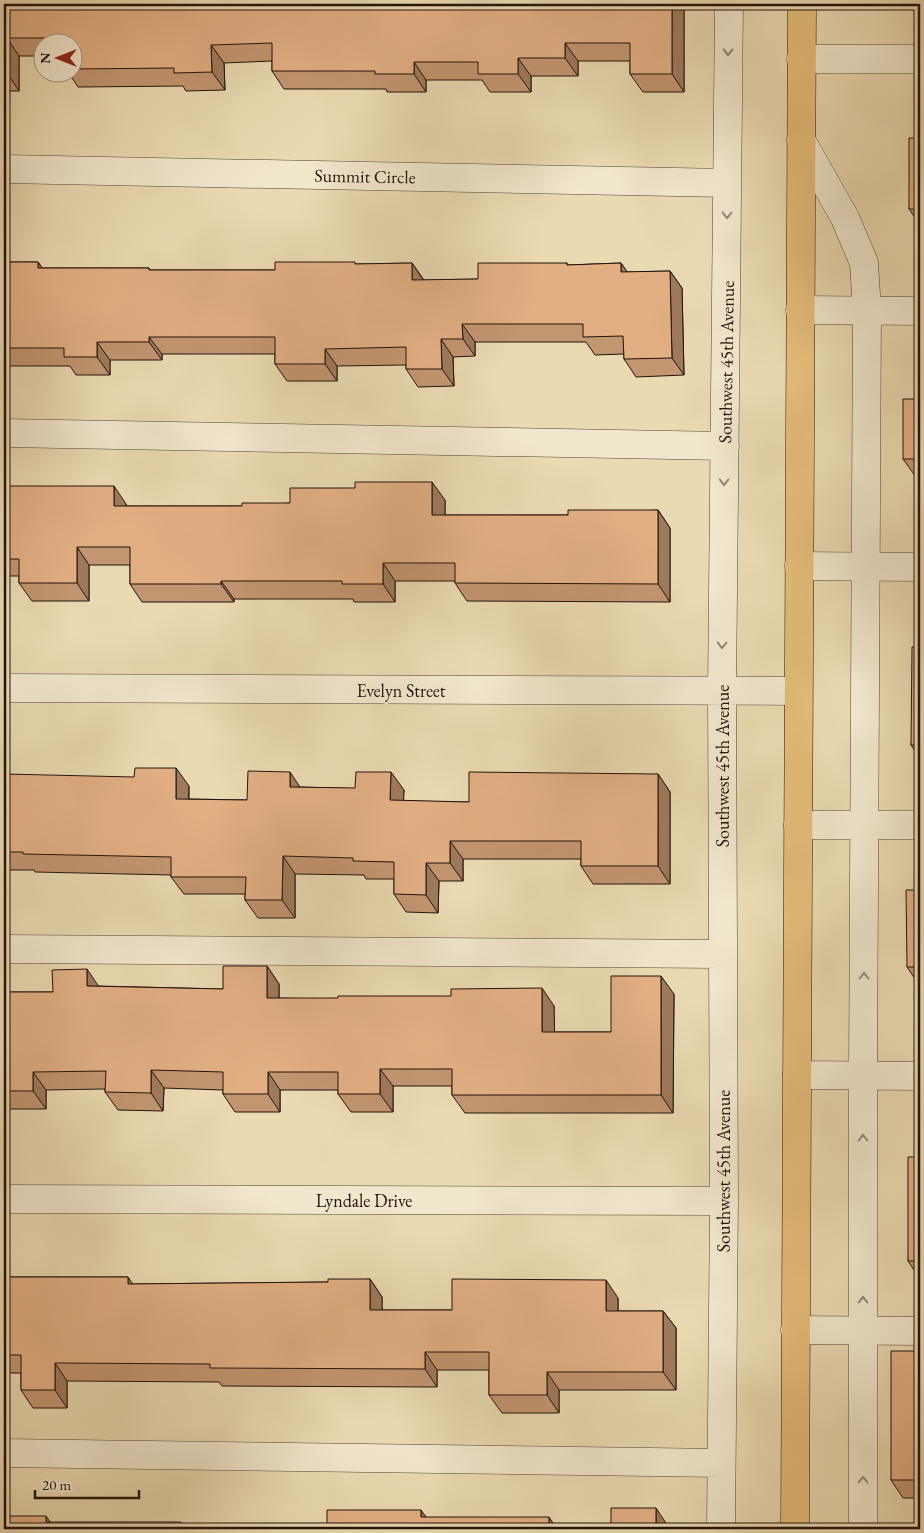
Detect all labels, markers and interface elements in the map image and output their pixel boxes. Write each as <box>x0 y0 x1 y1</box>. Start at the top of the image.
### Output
north arrow <box>32 32 82 82</box>
one-way arrow <box>723 49 733 57</box>
text: N <box>36 52 54 64</box>
street label: Summit Circle <box>314 164 416 188</box>
one-way arrow <box>722 212 732 219</box>
street label: Southwest 45th Avenue <box>713 280 739 444</box>
one-way arrow <box>719 479 730 487</box>
one-way arrow <box>717 641 728 649</box>
street label: Evelyn Street <box>357 679 446 702</box>
street label: Southwest 45th Avenue <box>711 685 734 847</box>
one-way arrow <box>859 971 869 979</box>
street label: Southwest 45th Avenue <box>712 1090 735 1252</box>
one-way arrow <box>858 1134 868 1142</box>
street label: Lyndale Drive <box>316 1189 412 1212</box>
one-way arrow <box>858 1296 868 1304</box>
scale bar <box>35 1468 139 1500</box>
text: 20 m <box>42 1475 71 1494</box>
one-way arrow <box>858 1476 868 1484</box>

